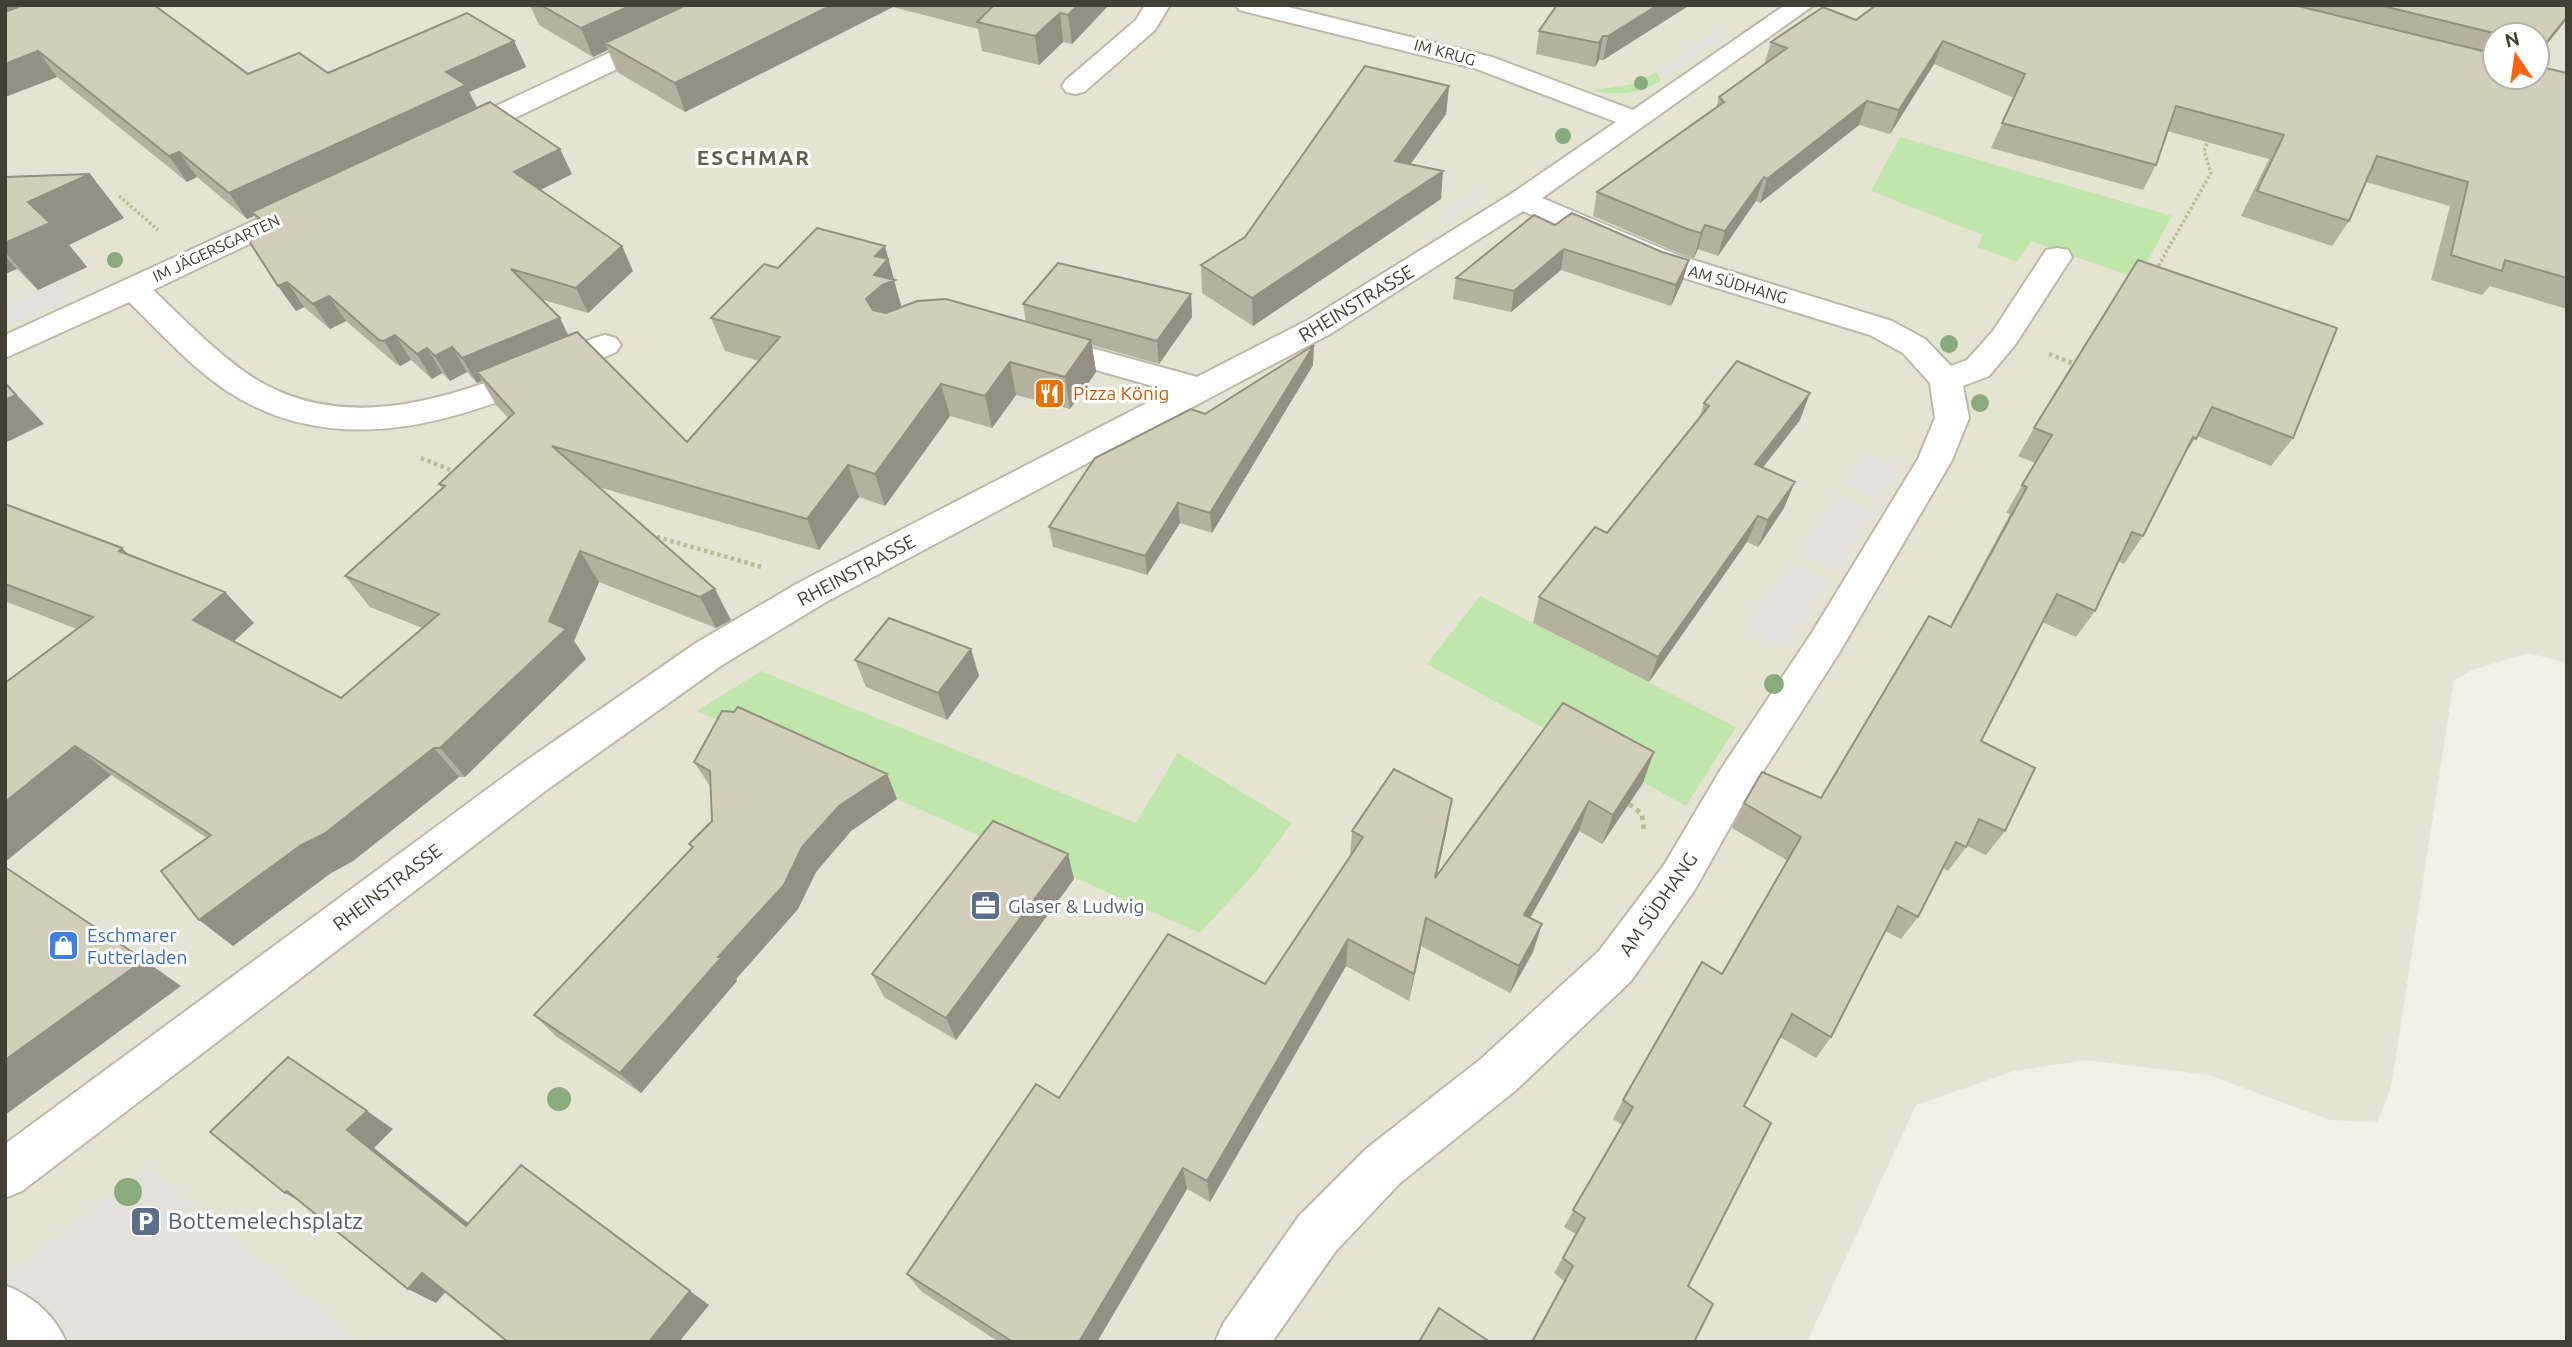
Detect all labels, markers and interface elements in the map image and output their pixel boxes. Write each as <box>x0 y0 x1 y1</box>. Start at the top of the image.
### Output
north arrow <box>2481 21 2551 91</box>
text: N <box>2503 27 2522 52</box>
street label: IM KRUG <box>1412 35 1478 69</box>
district label: ESCHMAR <box>697 145 811 169</box>
street label: IM JÄGERSGARTEN <box>150 211 282 285</box>
street label: RHEINSTRASSE <box>1294 260 1418 346</box>
street label: AM SÜDHANG <box>1686 261 1790 307</box>
restaurant icon: Pizza König <box>1033 376 1067 410</box>
place label: Pizza König <box>1073 382 1169 404</box>
street label: RHEINSTRASSE <box>793 530 919 610</box>
street label: RHEINSTRASSE <box>328 839 446 935</box>
street label: AM SÜDHANG <box>1614 848 1702 960</box>
office icon: Glaser & Ludwig <box>968 889 1002 923</box>
place label: Glaser & Ludwig <box>1008 895 1144 917</box>
place label: Eschmarer Futterladen <box>87 924 187 968</box>
shop icon: Eschmarer Futterladen <box>47 929 81 963</box>
parking icon: Bottemelechsplatz <box>128 1204 162 1238</box>
place label: Bottemelechsplatz <box>168 1208 363 1233</box>

